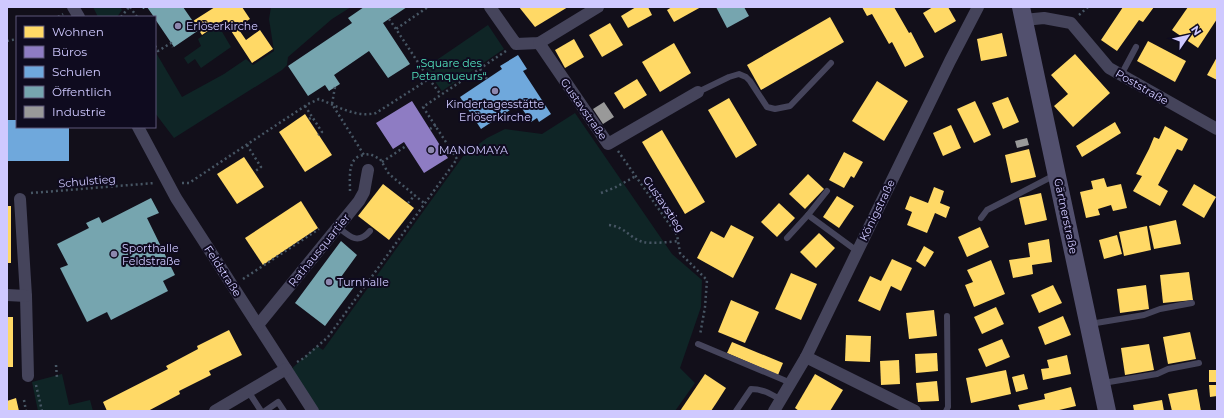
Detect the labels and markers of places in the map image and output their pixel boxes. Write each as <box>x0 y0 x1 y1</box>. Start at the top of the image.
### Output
place label: Erlöserkirche <box>186 19 258 33</box>
marker: Erlöserkirche <box>173 21 183 31</box>
marker: Kindertagesstätte Erlöserkirche <box>490 86 500 96</box>
place label: Kindertagesstätte Erlöserkirche <box>446 97 545 124</box>
place label: MANOMAYA <box>439 143 508 157</box>
marker: MANOMAYA <box>426 145 436 155</box>
place label: Sporthalle Feldstraße <box>122 241 180 268</box>
marker: Sporthalle Feldstraße <box>109 249 119 259</box>
place label: Turnhalle <box>337 275 389 289</box>
marker: Turnhalle <box>324 277 334 287</box>

